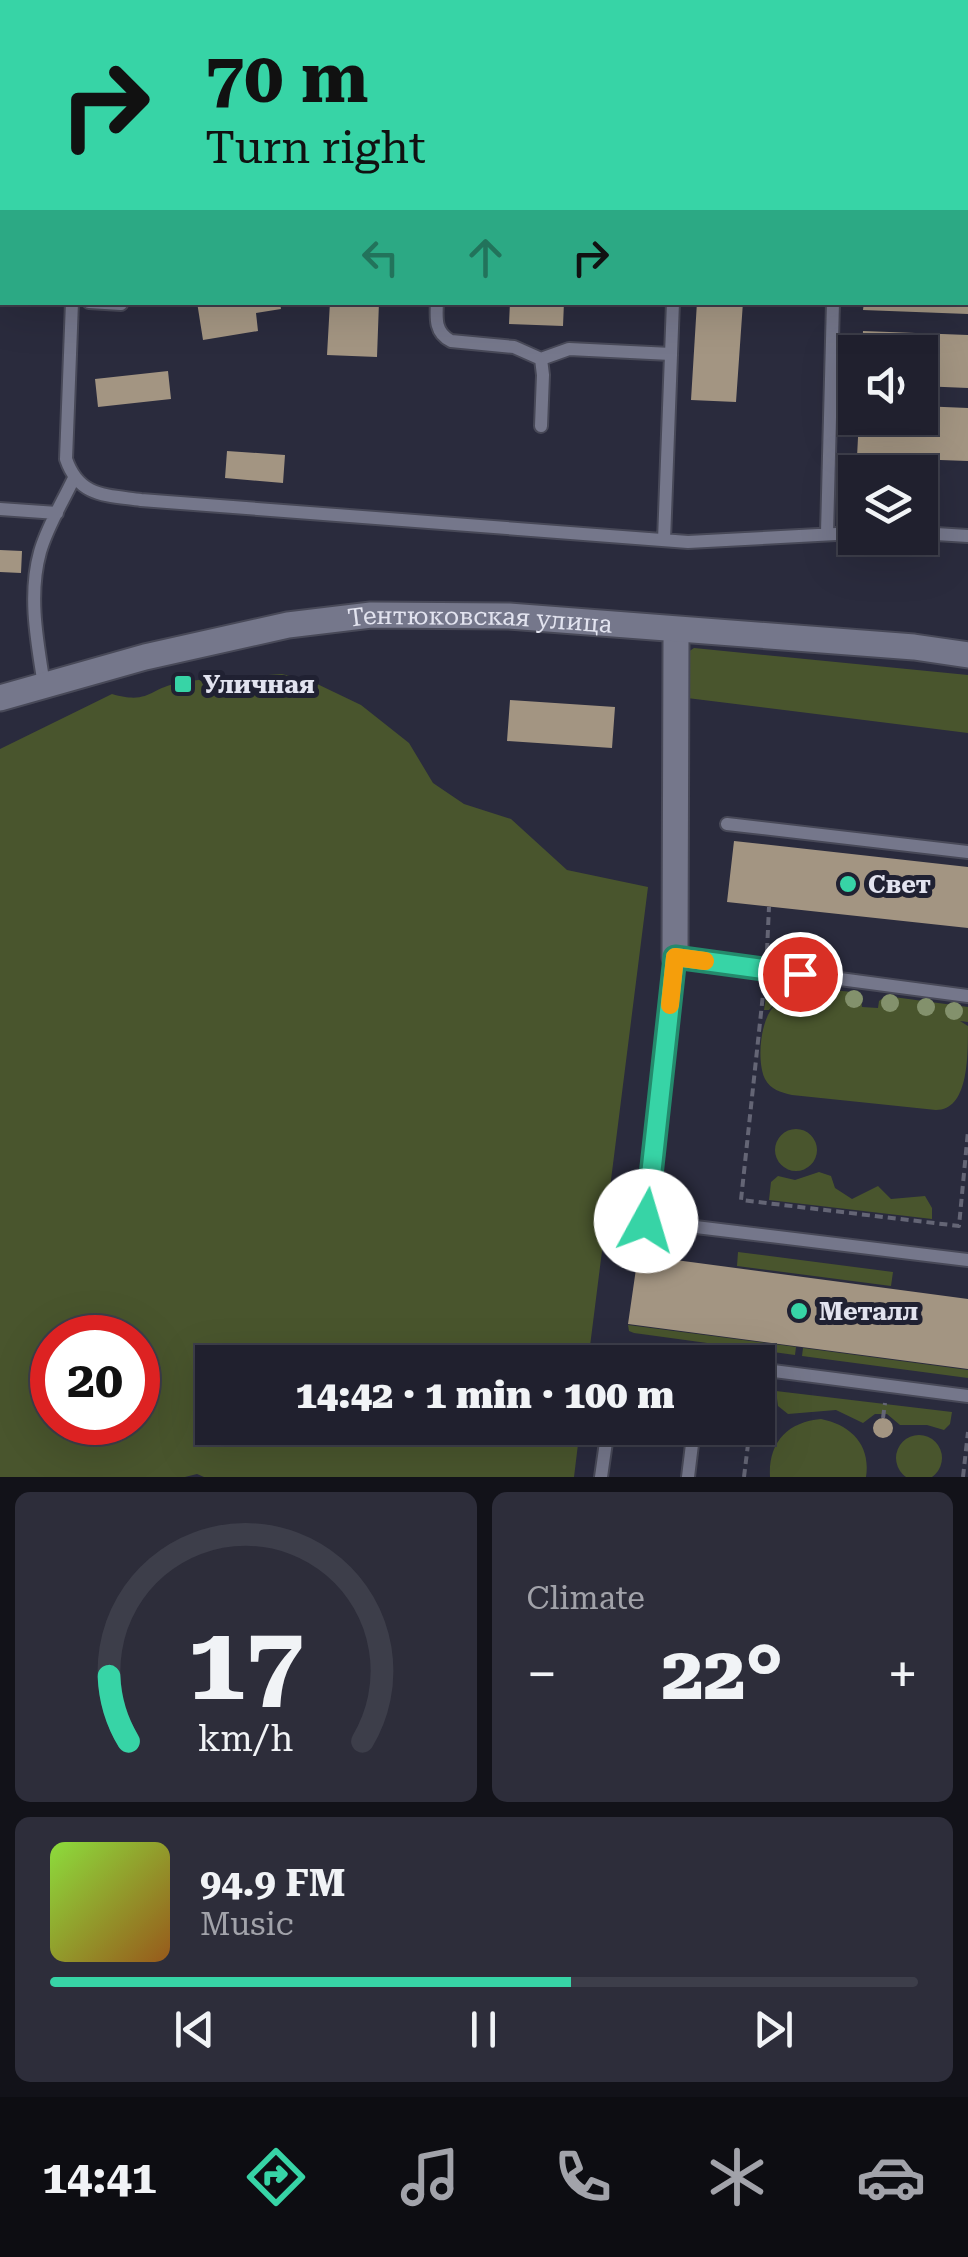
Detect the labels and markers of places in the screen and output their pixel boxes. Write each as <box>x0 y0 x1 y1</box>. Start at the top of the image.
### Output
place label: Уличная <box>203 670 315 699</box>
marker: Уличная <box>172 673 194 695</box>
place label: Свет <box>868 870 931 899</box>
marker: Свет <box>837 873 859 895</box>
pin <box>758 932 843 1017</box>
place label: Металл <box>819 1297 918 1326</box>
marker: Металл <box>788 1300 810 1322</box>

